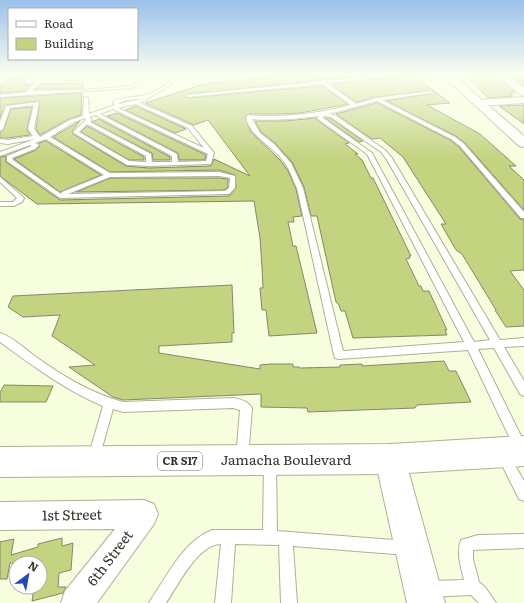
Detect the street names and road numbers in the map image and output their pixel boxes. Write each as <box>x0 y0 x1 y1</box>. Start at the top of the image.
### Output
street label: Jamacha Boulevard <box>221 449 352 469</box>
road number: CR S17 <box>158 452 202 470</box>
street label: 1st Street <box>42 503 103 525</box>
street label: 6th Street <box>82 525 137 589</box>

